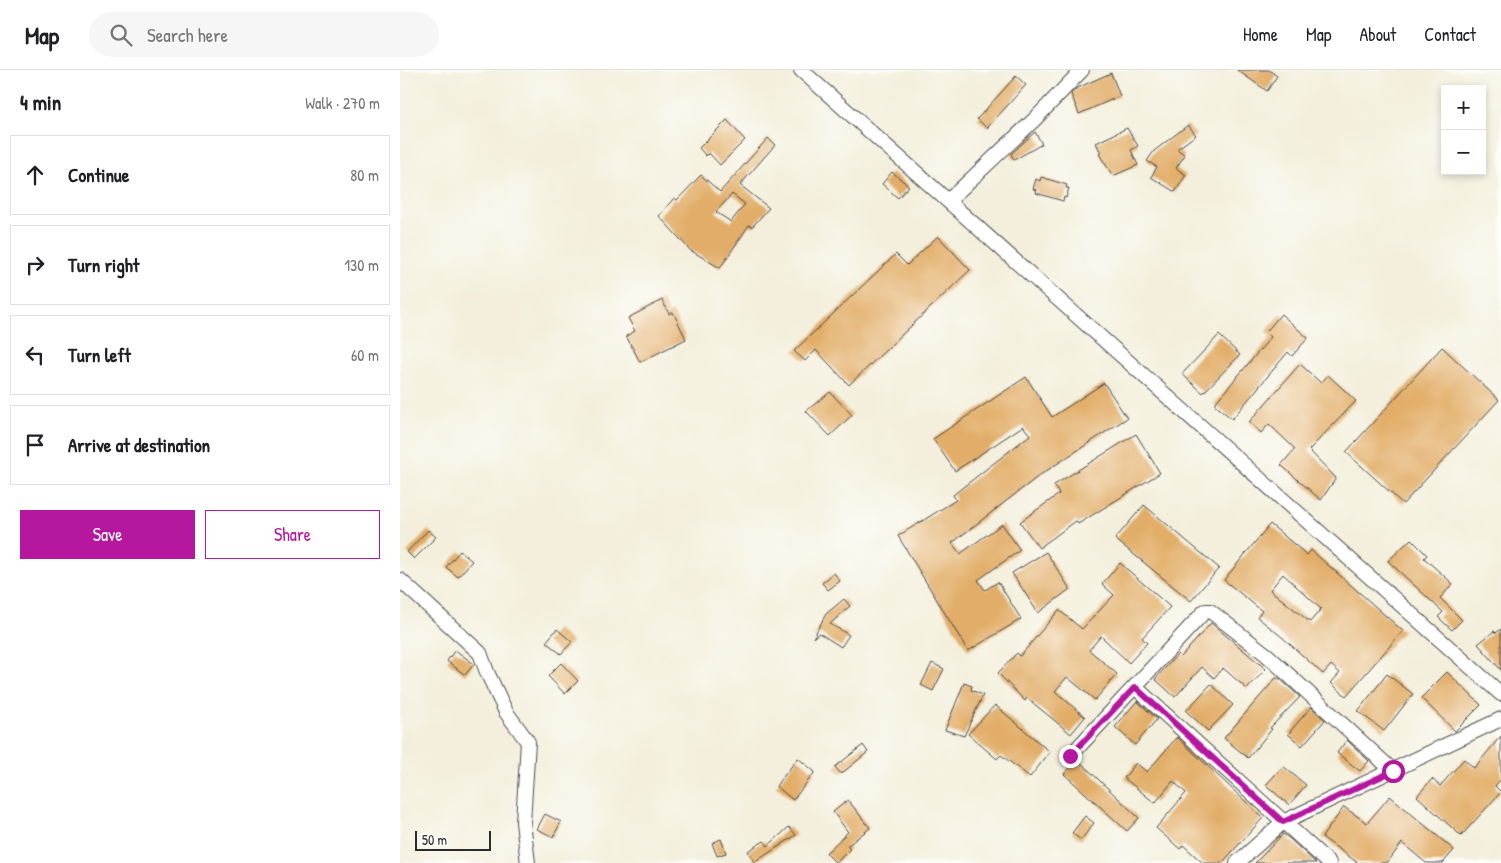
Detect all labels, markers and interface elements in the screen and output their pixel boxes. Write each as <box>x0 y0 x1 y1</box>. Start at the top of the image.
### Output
search box <box>89 12 439 57</box>
text: Map <box>25 19 59 51</box>
icon: search <box>107 21 135 49</box>
text: Search here <box>147 22 228 48</box>
text: Home <box>1243 22 1278 47</box>
text: Map <box>1306 22 1331 47</box>
text: About <box>1359 22 1396 47</box>
text: Contact <box>1424 22 1476 47</box>
map controls <box>1441 85 1486 175</box>
button: + <box>1441 85 1486 130</box>
text: 4 min <box>20 88 61 117</box>
text: Walk · 270 m <box>305 92 380 114</box>
button: − <box>1441 130 1486 175</box>
icon: ahead <box>21 161 49 189</box>
text: Continue <box>68 162 129 188</box>
text: 80 m <box>350 164 379 186</box>
icon: right <box>21 251 49 279</box>
text: Turn right <box>68 252 139 278</box>
text: 130 m <box>344 254 379 276</box>
icon: left <box>21 341 49 369</box>
text: Turn left <box>68 342 131 368</box>
text: 60 m <box>351 344 379 366</box>
icon: arrive <box>21 431 49 459</box>
text: Arrive at destination <box>68 432 210 458</box>
button: Save <box>20 510 195 559</box>
button: Share <box>205 510 380 559</box>
route end <box>1059 745 1082 768</box>
route start <box>1382 760 1405 783</box>
scale bar <box>415 828 491 851</box>
text: 50 m <box>422 830 447 849</box>

